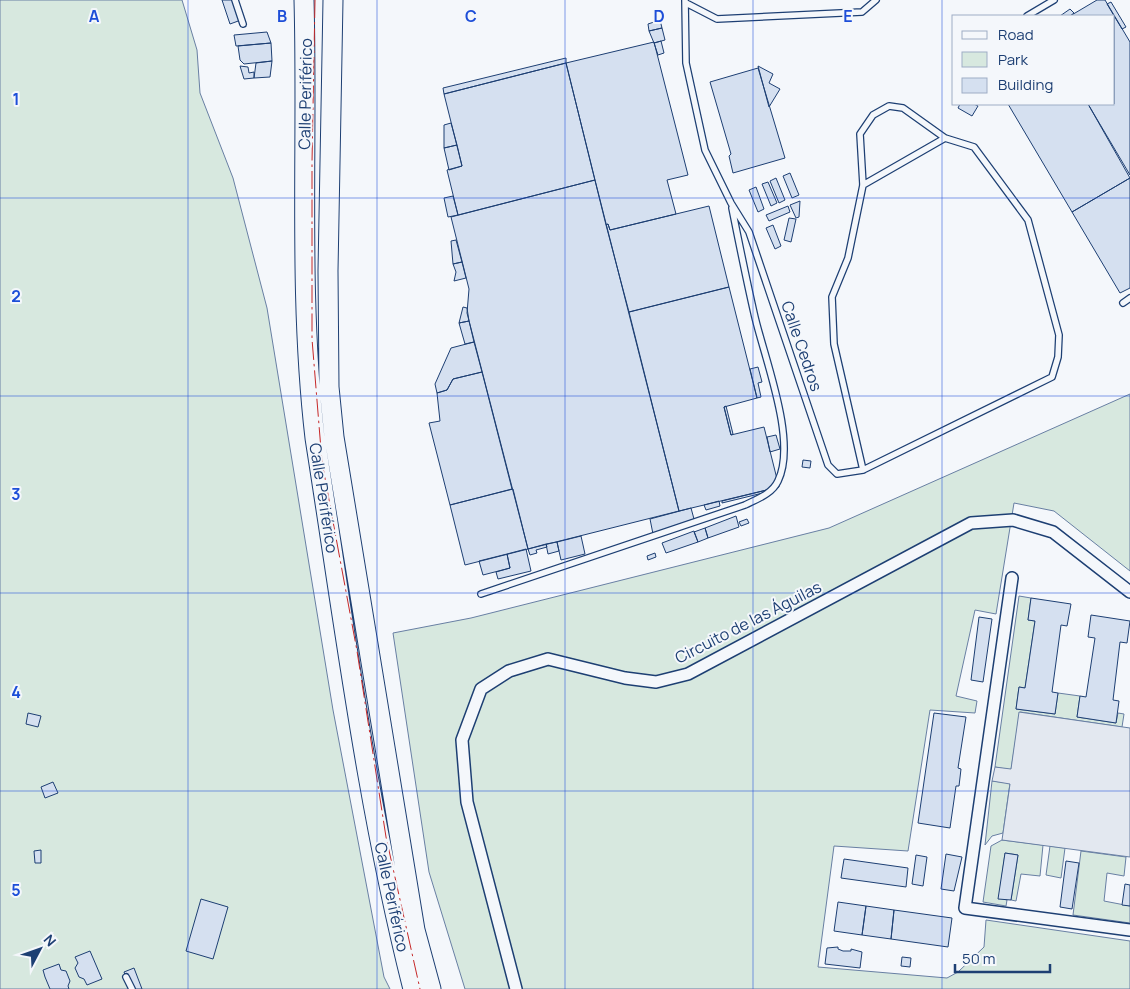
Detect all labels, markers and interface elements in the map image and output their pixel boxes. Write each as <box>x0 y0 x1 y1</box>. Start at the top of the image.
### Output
text: A <box>89 5 100 27</box>
text: B <box>277 5 287 27</box>
text: C <box>465 5 477 27</box>
text: D <box>653 5 665 27</box>
text: E <box>843 5 853 27</box>
legend <box>952 15 1115 105</box>
text: Road <box>998 24 1034 45</box>
street label: Calle Periférico <box>293 38 317 150</box>
text: Park <box>998 49 1028 70</box>
text: Building <box>998 74 1053 95</box>
text: 1 <box>12 88 20 110</box>
text: 2 <box>11 285 21 307</box>
street label: Calle Cedros <box>776 298 828 394</box>
street label: Calle Periférico <box>304 441 344 555</box>
text: 3 <box>11 483 21 505</box>
street label: Circuito de las Águilas <box>671 575 825 669</box>
text: 4 <box>11 681 21 703</box>
street label: Calle Periférico <box>370 840 414 954</box>
text: 5 <box>11 879 21 901</box>
north arrow <box>15 924 65 974</box>
text: N <box>40 930 61 950</box>
scale bar <box>955 942 1050 974</box>
text: 50 m <box>962 948 996 969</box>

